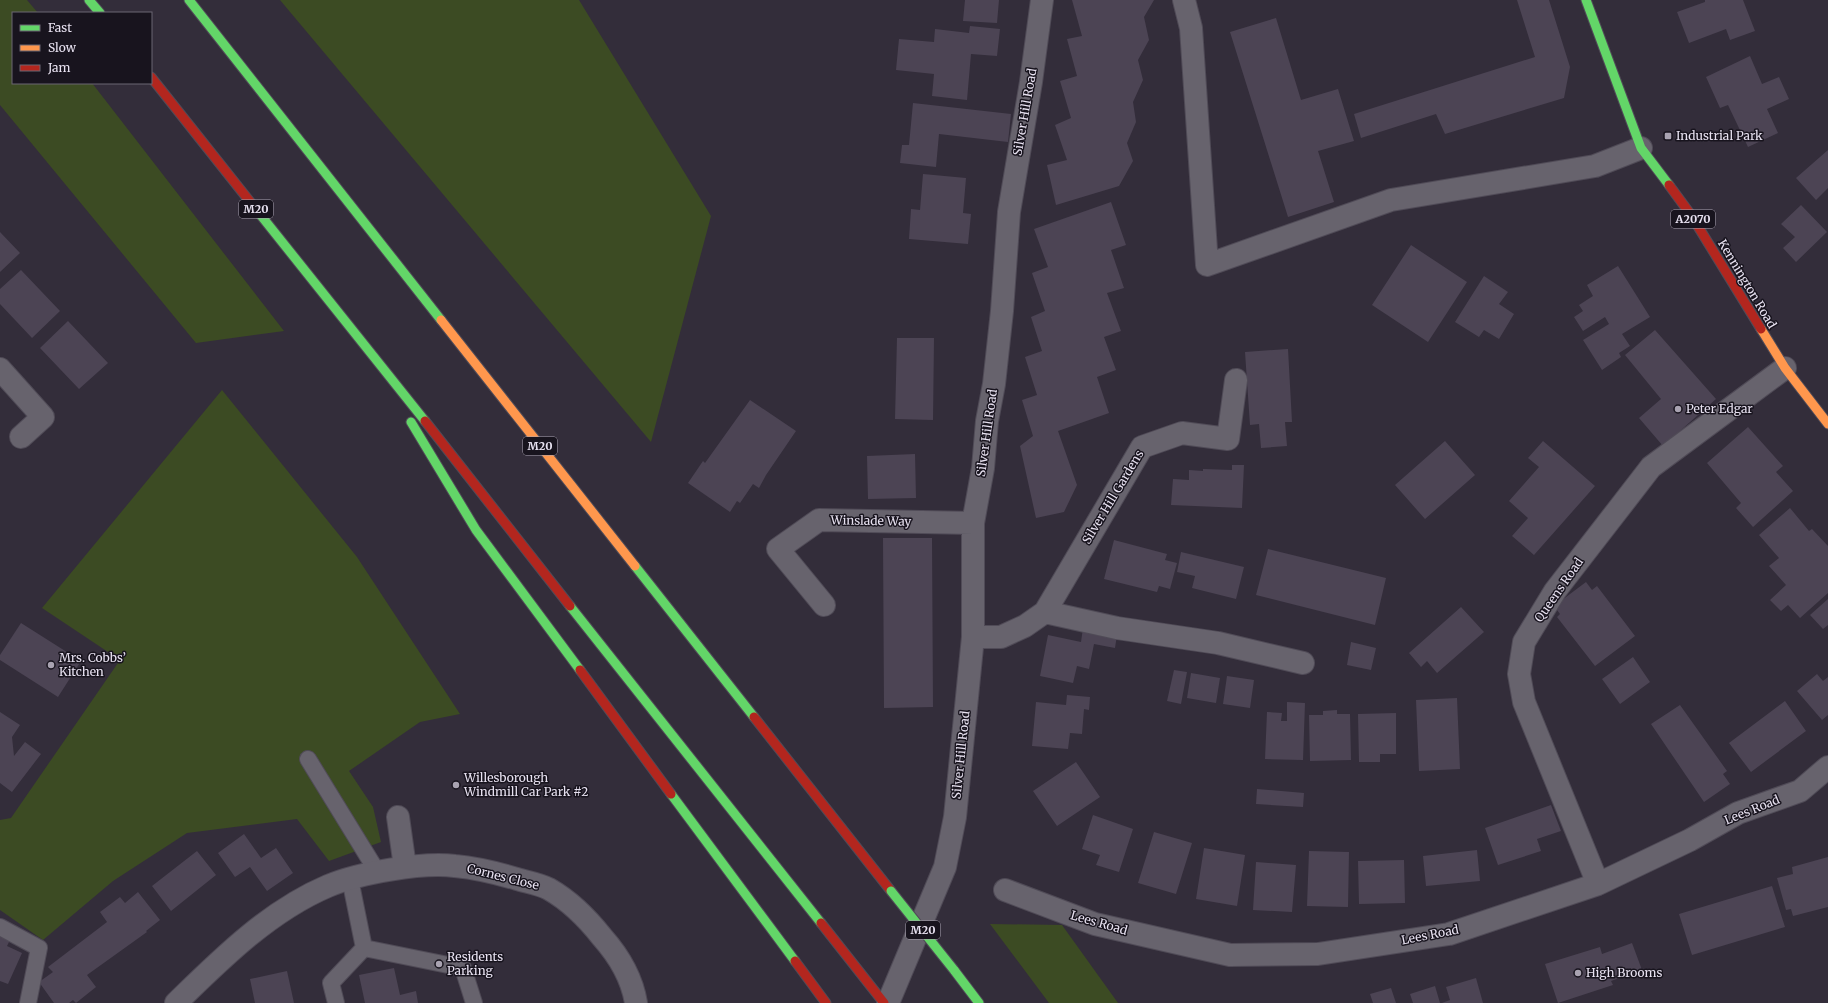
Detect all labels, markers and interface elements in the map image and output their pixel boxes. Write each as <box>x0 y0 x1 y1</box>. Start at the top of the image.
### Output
legend <box>12 12 152 84</box>
text: Fast <box>48 20 72 35</box>
text: Slow <box>48 40 77 55</box>
text: Jam <box>47 60 71 75</box>
street label: Silver Hill Road <box>1009 67 1040 157</box>
place label: Industrial Park <box>1676 128 1763 143</box>
marker: Industrial Park <box>1663 131 1673 141</box>
road number: M20 <box>239 200 273 218</box>
road number: A2070 <box>1671 210 1715 228</box>
street label: Kennington Road <box>1715 237 1780 331</box>
street label: Silver Hill Road <box>973 388 1000 478</box>
place label: Peter Edgar <box>1686 401 1753 416</box>
marker: Peter Edgar <box>1673 404 1683 414</box>
road number: M20 <box>523 437 557 455</box>
street label: Silver Hill Gardens <box>1079 447 1147 546</box>
street label: Winslade Way <box>829 512 912 529</box>
street label: Queens Road <box>1531 555 1586 625</box>
place label: Mrs. Cobbs’ Kitchen <box>59 650 126 679</box>
marker: Mrs. Cobbs’ Kitchen <box>46 660 56 670</box>
street label: Silver Hill Road <box>948 710 973 800</box>
place label: Willesborough Windmill Car Park #2 <box>463 770 588 799</box>
marker: Willesborough Windmill Car Park #2 <box>451 780 461 790</box>
street label: Lees Road <box>1722 792 1782 827</box>
street label: Cornes Close <box>465 860 541 893</box>
street label: Lees Road <box>1069 907 1129 938</box>
road number: M20 <box>906 921 940 939</box>
street label: Lees Road <box>1400 922 1460 947</box>
place label: Residents Parking <box>447 949 503 978</box>
marker: Residents Parking <box>434 959 444 969</box>
place label: High Brooms <box>1586 965 1662 980</box>
marker: High Brooms <box>1573 968 1583 978</box>

